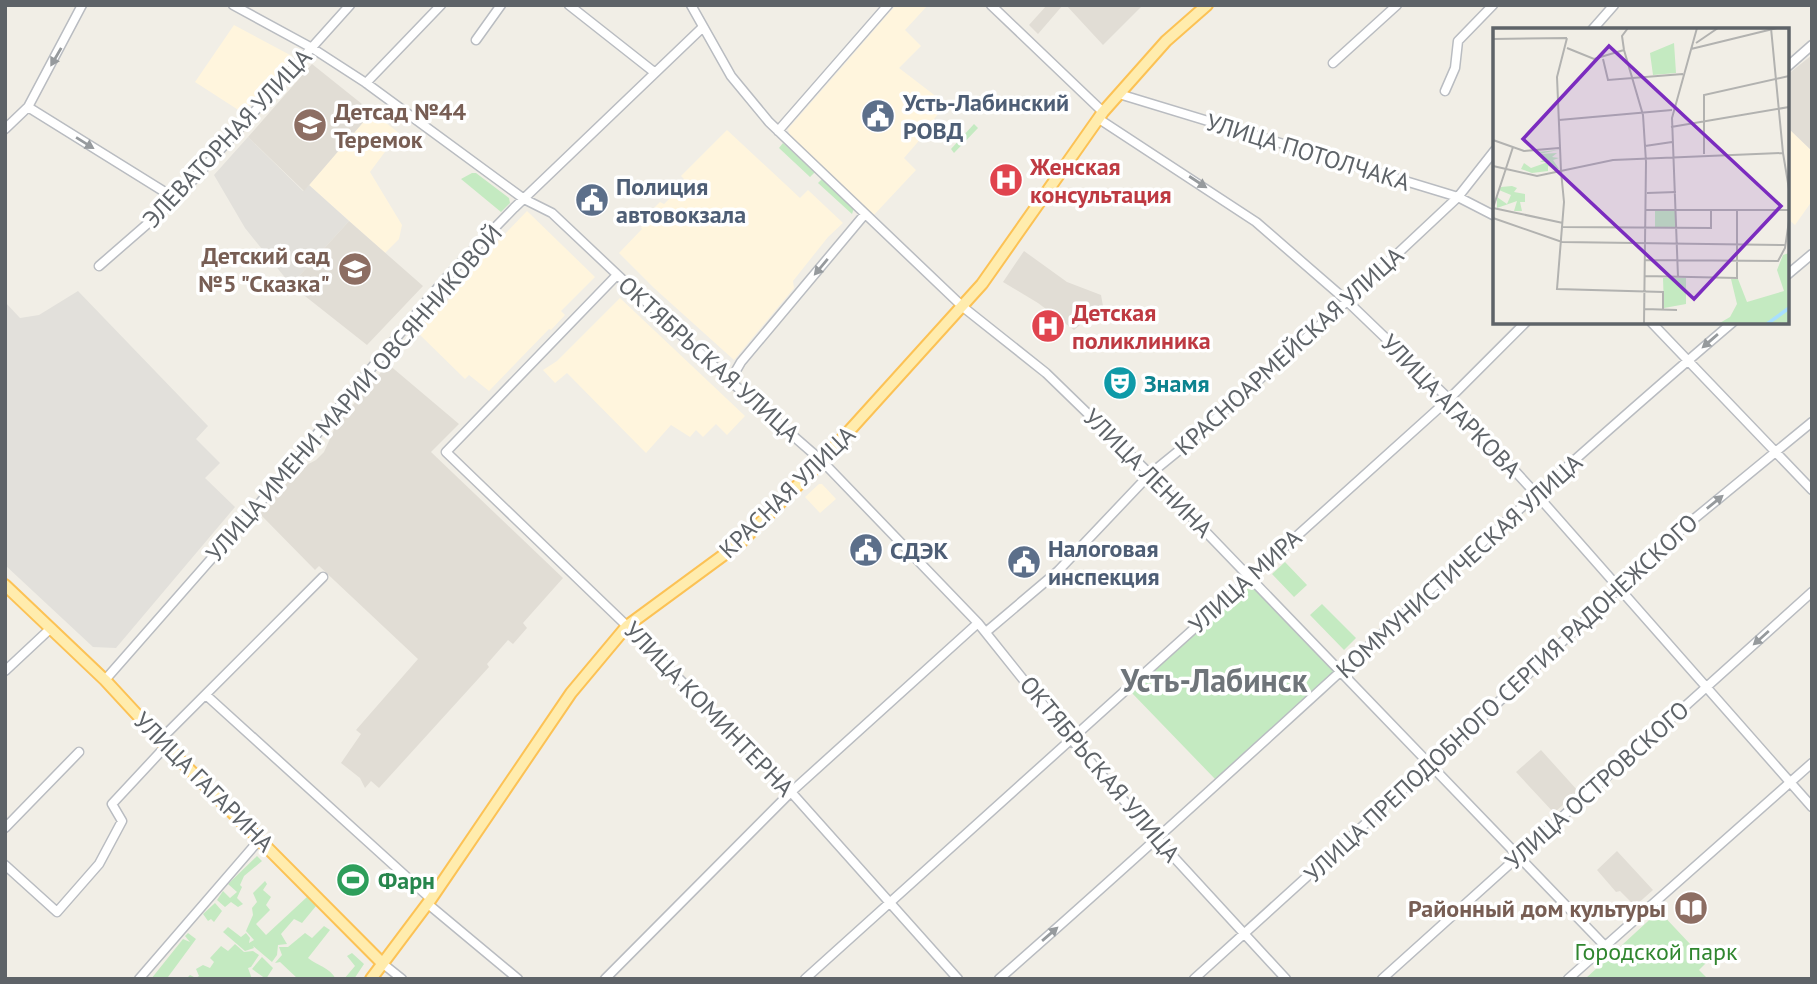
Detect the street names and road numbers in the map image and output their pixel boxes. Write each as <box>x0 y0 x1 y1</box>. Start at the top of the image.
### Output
street label: ЭЛЕВАТОРНАЯ УЛИЦА <box>136 42 318 234</box>
street label: УЛИЦА ПОТОЛЧАКА <box>1202 106 1414 198</box>
street label: УЛИЦА ИМЕНИ МАРИИ ОВСЯННИКОВОЙ <box>199 218 509 568</box>
street label: КРАСНОАРМЕЙСКАЯ УЛИЦА <box>1168 240 1410 462</box>
street label: ОКТЯБРЬСКАЯ УЛИЦА <box>612 269 806 449</box>
street label: УЛИЦА АГАРКОВА <box>1374 328 1528 484</box>
street label: УЛИЦА ЛЕНИНА <box>1077 402 1219 544</box>
street label: КРАСНАЯ УЛИЦА <box>712 419 862 565</box>
street label: КОММУНИСТИЧЕСКАЯ УЛИЦА <box>1329 447 1589 685</box>
street label: УЛИЦА ПРЕПОДОБНОГО СЕРГИЯ РАДОНЕЖСКОГО <box>1298 507 1704 889</box>
street label: УЛИЦА МИРА <box>1182 522 1308 640</box>
street label: УЛИЦА КОМИНТЕРНА <box>617 615 801 803</box>
street label: ОКТЯБРЬСКАЯ УЛИЦА <box>1013 670 1187 868</box>
street label: УЛИЦА ОСТРОВСКОГО <box>1499 694 1695 876</box>
street label: УЛИЦА ГАГАРИНА <box>127 705 281 859</box>

